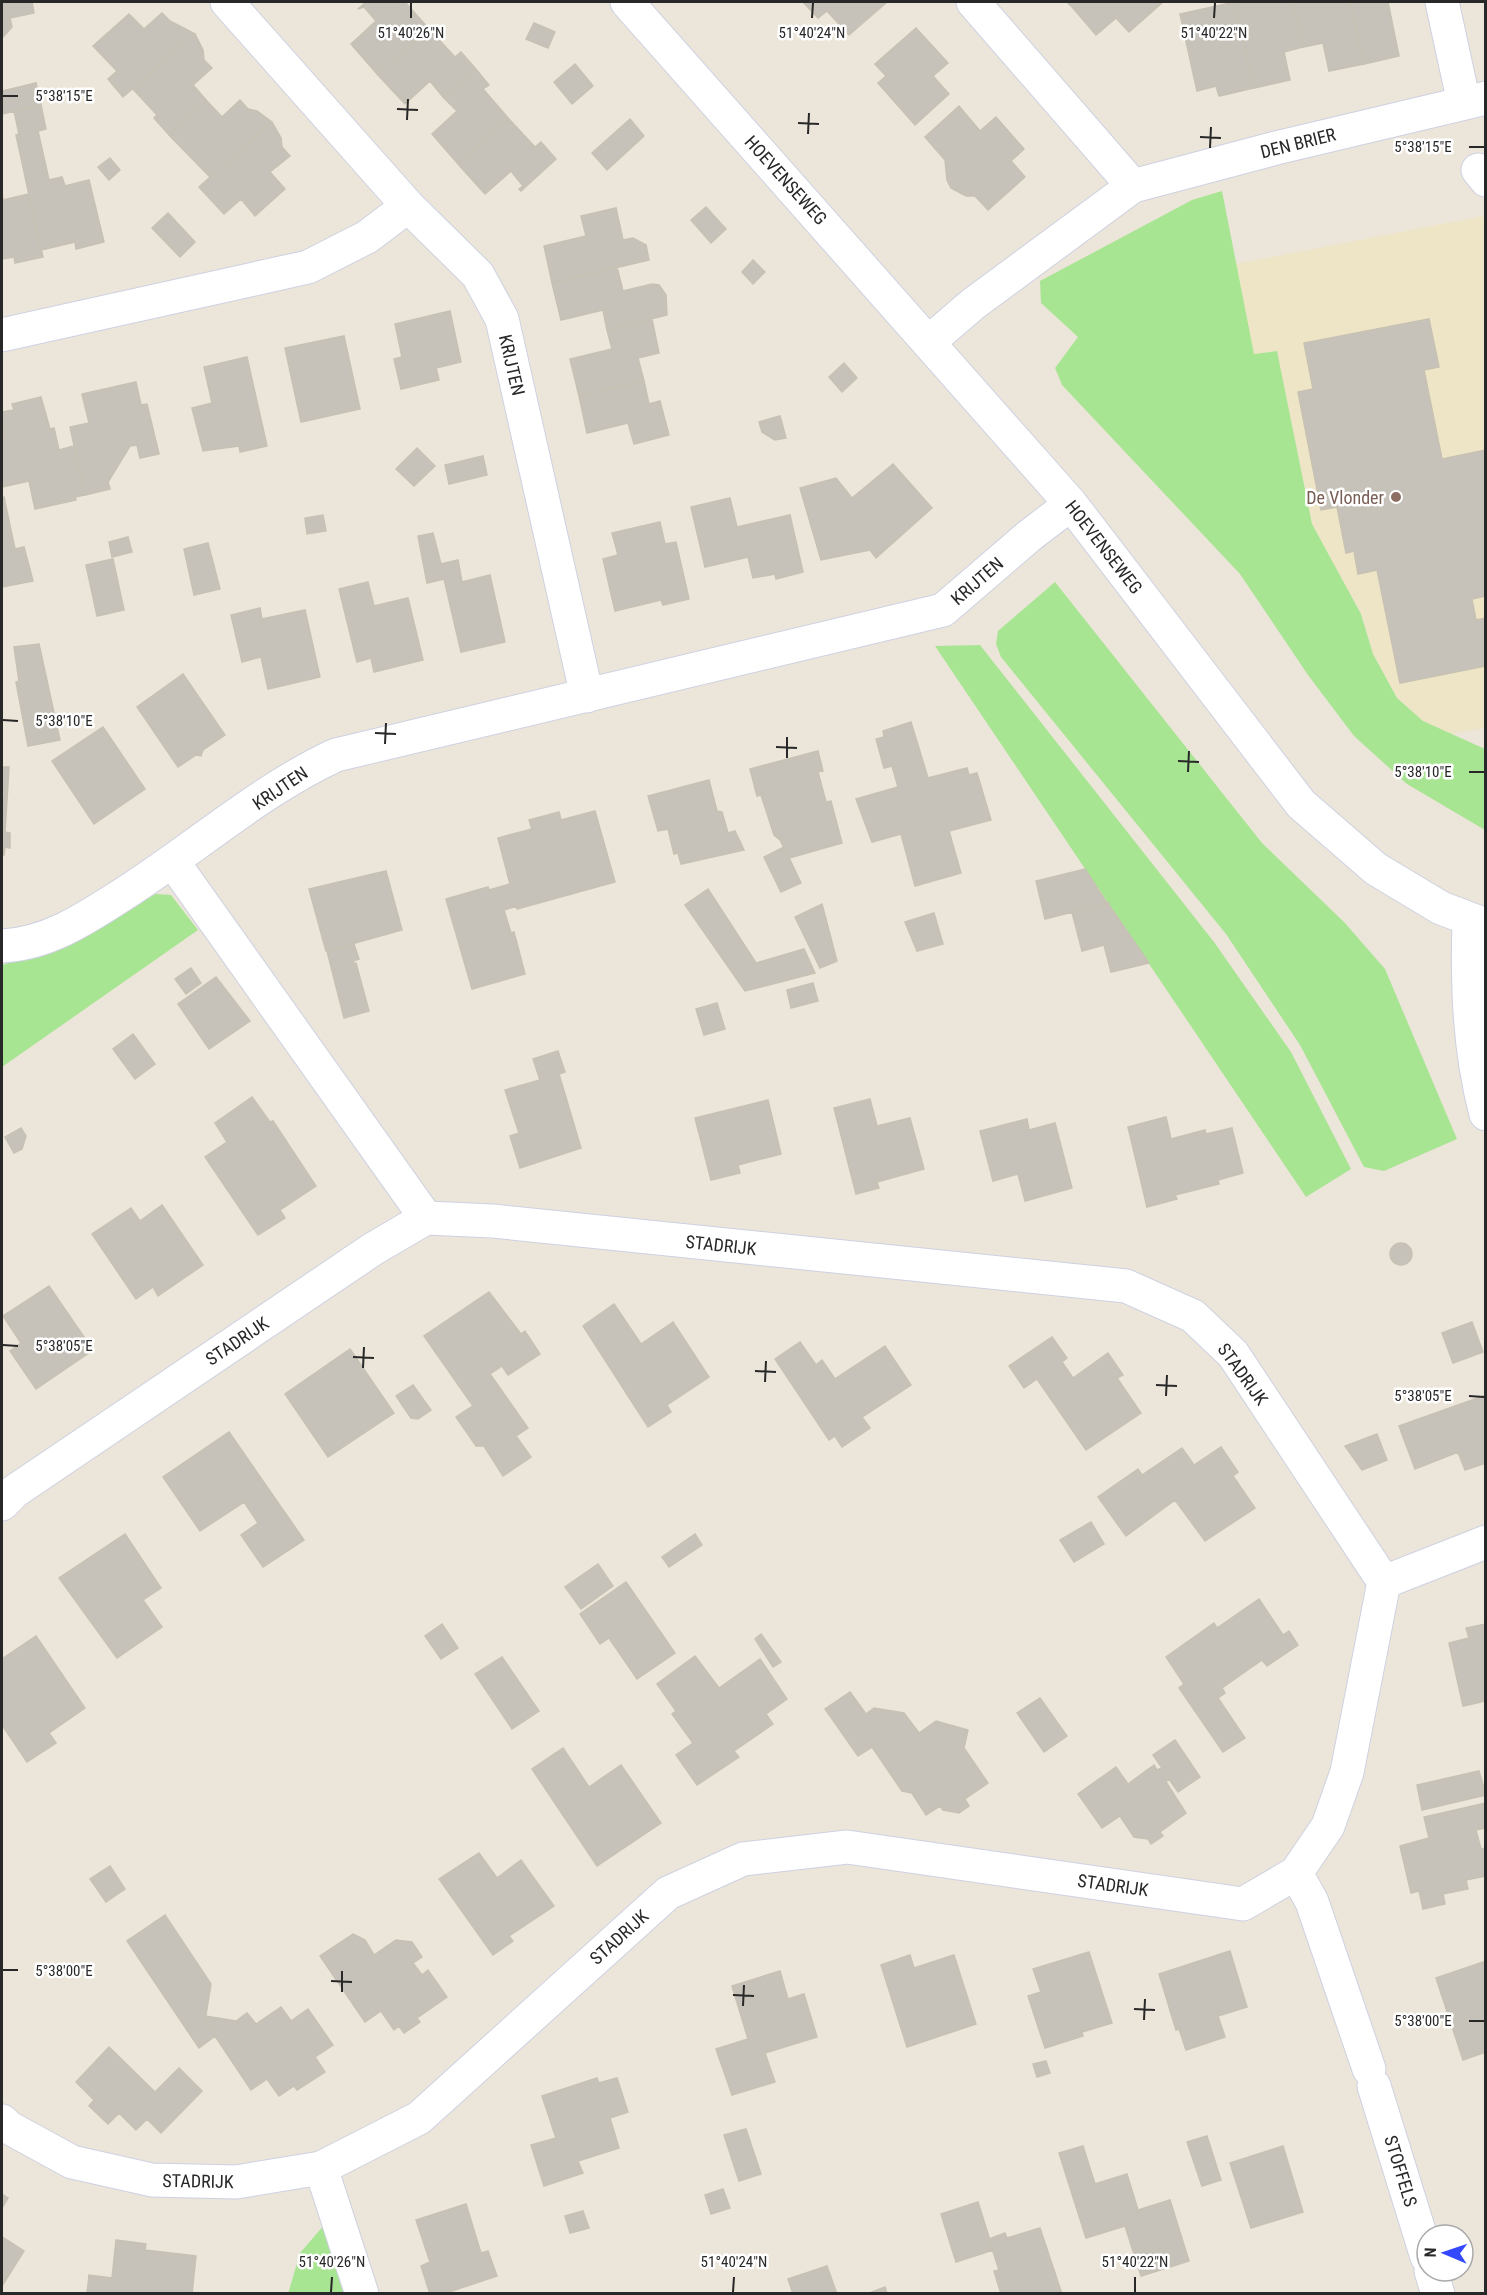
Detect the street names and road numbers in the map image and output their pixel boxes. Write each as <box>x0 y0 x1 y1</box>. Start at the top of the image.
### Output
street label: DEN BRIER <box>1258 123 1338 162</box>
street label: HOEVENSEWEG <box>740 131 832 229</box>
street label: KRIJTEN <box>495 332 529 398</box>
street label: HOEVENSEWEG <box>1061 496 1147 598</box>
street label: KRIJTEN <box>947 553 1007 609</box>
street label: KRIJTEN <box>248 762 312 814</box>
street label: STADRIJK <box>684 1231 758 1259</box>
street label: STADRIJK <box>202 1312 273 1370</box>
street label: STADRIJK <box>1214 1339 1273 1409</box>
street label: STADRIJK <box>1076 1870 1150 1900</box>
street label: STADRIJK <box>585 1905 653 1969</box>
street label: STOFFELS <box>1380 2133 1422 2209</box>
street label: STADRIJK <box>162 2170 234 2192</box>

